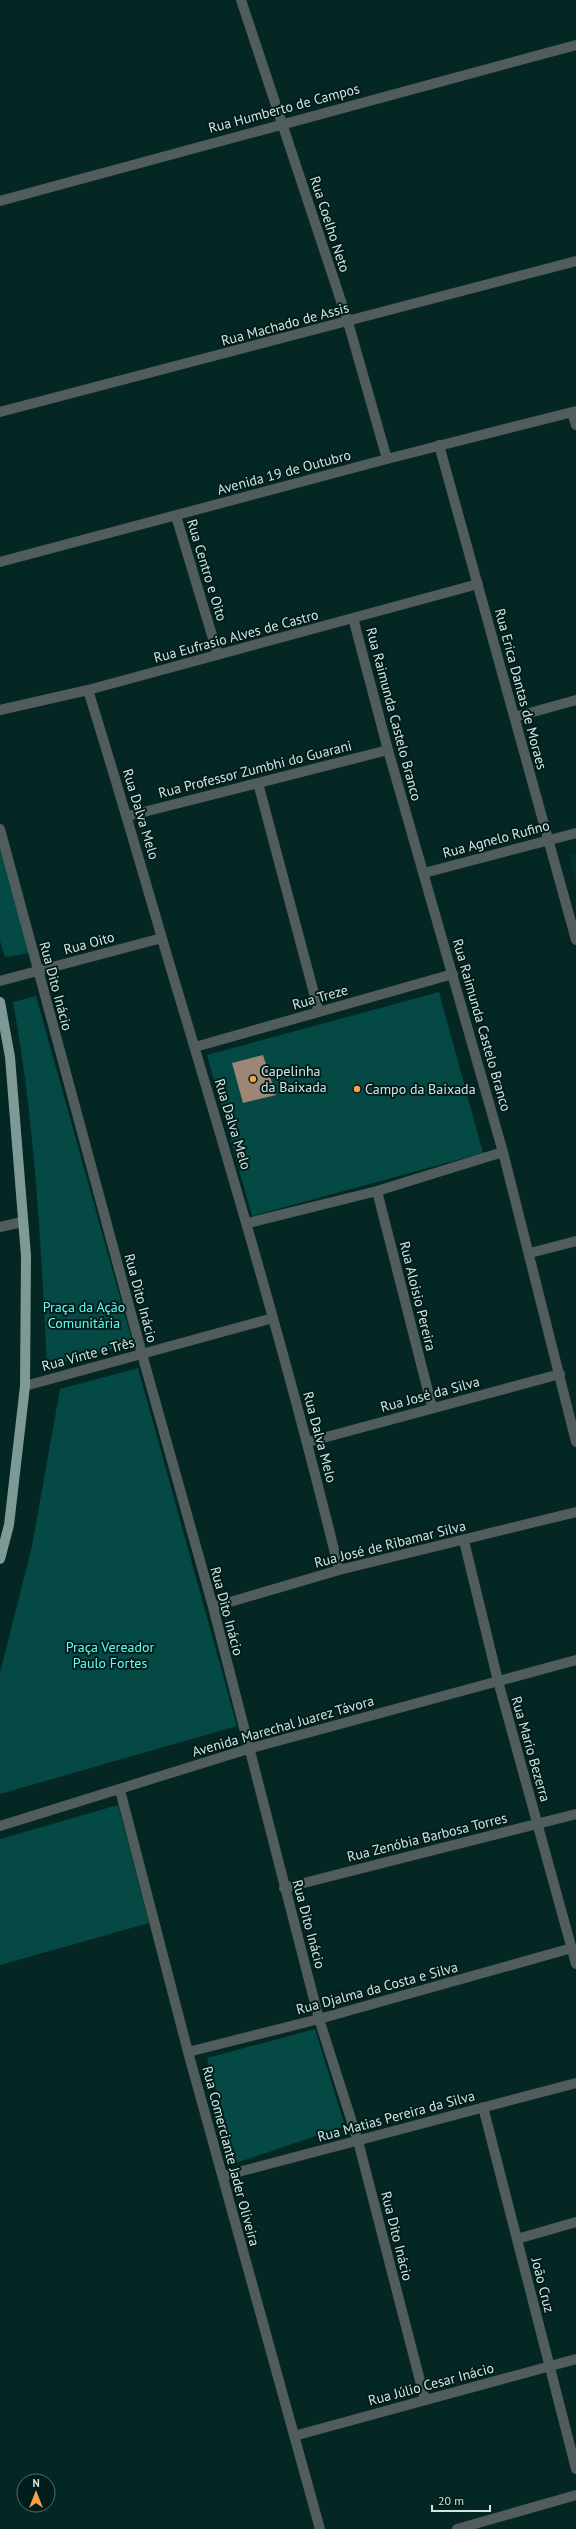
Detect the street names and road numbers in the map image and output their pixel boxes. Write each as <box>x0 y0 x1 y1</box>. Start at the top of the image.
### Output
street label: Rua Humberto de Campos <box>206 79 362 137</box>
street label: Rua Coelho Neto <box>306 174 354 274</box>
street label: Rua Machado de Assis <box>219 298 351 350</box>
street label: Avenida 19 de Outubro <box>215 445 353 499</box>
street label: Rua Centro e Oito <box>183 517 231 623</box>
street label: Rua Eufrasio Alves de Castro <box>152 605 320 667</box>
street label: Rua Erica Dantas de Moraes <box>491 606 551 772</box>
street label: Rua Raimunda Castelo Branco <box>362 625 426 803</box>
street label: Rua Professor Zumbhi do Guarani <box>156 736 354 802</box>
street label: Rua Dalva Melo <box>119 767 163 861</box>
street label: Rua Agnelo Rufino <box>441 816 551 862</box>
street label: Rua Oito <box>62 928 116 958</box>
street label: Rua Raimunda Castelo Branco <box>449 937 515 1113</box>
street label: Rua Dito Inácio <box>35 940 77 1032</box>
street label: Rua Treze <box>290 980 350 1014</box>
street label: Rua Dalva Melo <box>211 1077 255 1171</box>
street label: Rua Aloisio Pereira <box>396 1239 440 1353</box>
street label: Rua Dito Inácio <box>120 1252 162 1344</box>
street label: Rua Vinte e Três <box>40 1333 136 1375</box>
street label: Rua José da Silva <box>378 1372 482 1416</box>
street label: Rua Dalva Melo <box>299 1389 341 1485</box>
street label: Rua José de Ribamar Silva <box>312 1516 468 1572</box>
street label: Rua Dito Inácio <box>206 1565 248 1657</box>
street label: Avenida Marechal Juarez Távora <box>190 1691 376 1761</box>
street label: Rua Mario Bezerra <box>507 1694 555 1804</box>
street label: Rua Zenóbia Barbosa Torres <box>345 1808 509 1866</box>
street label: Rua Dito Inácio <box>288 1878 330 1970</box>
street label: Rua Djalma da Costa e Silva <box>294 1958 460 2018</box>
street label: Rua Comerciante Jader Oliveira <box>198 2064 264 2248</box>
street label: Rua Matias Pereira da Silva <box>315 2086 477 2146</box>
street label: Rua Dito Inácio <box>377 2189 417 2283</box>
street label: João Cruz <box>527 2255 559 2314</box>
street label: Rua Júlio Cesar Inácio <box>366 2359 496 2409</box>

